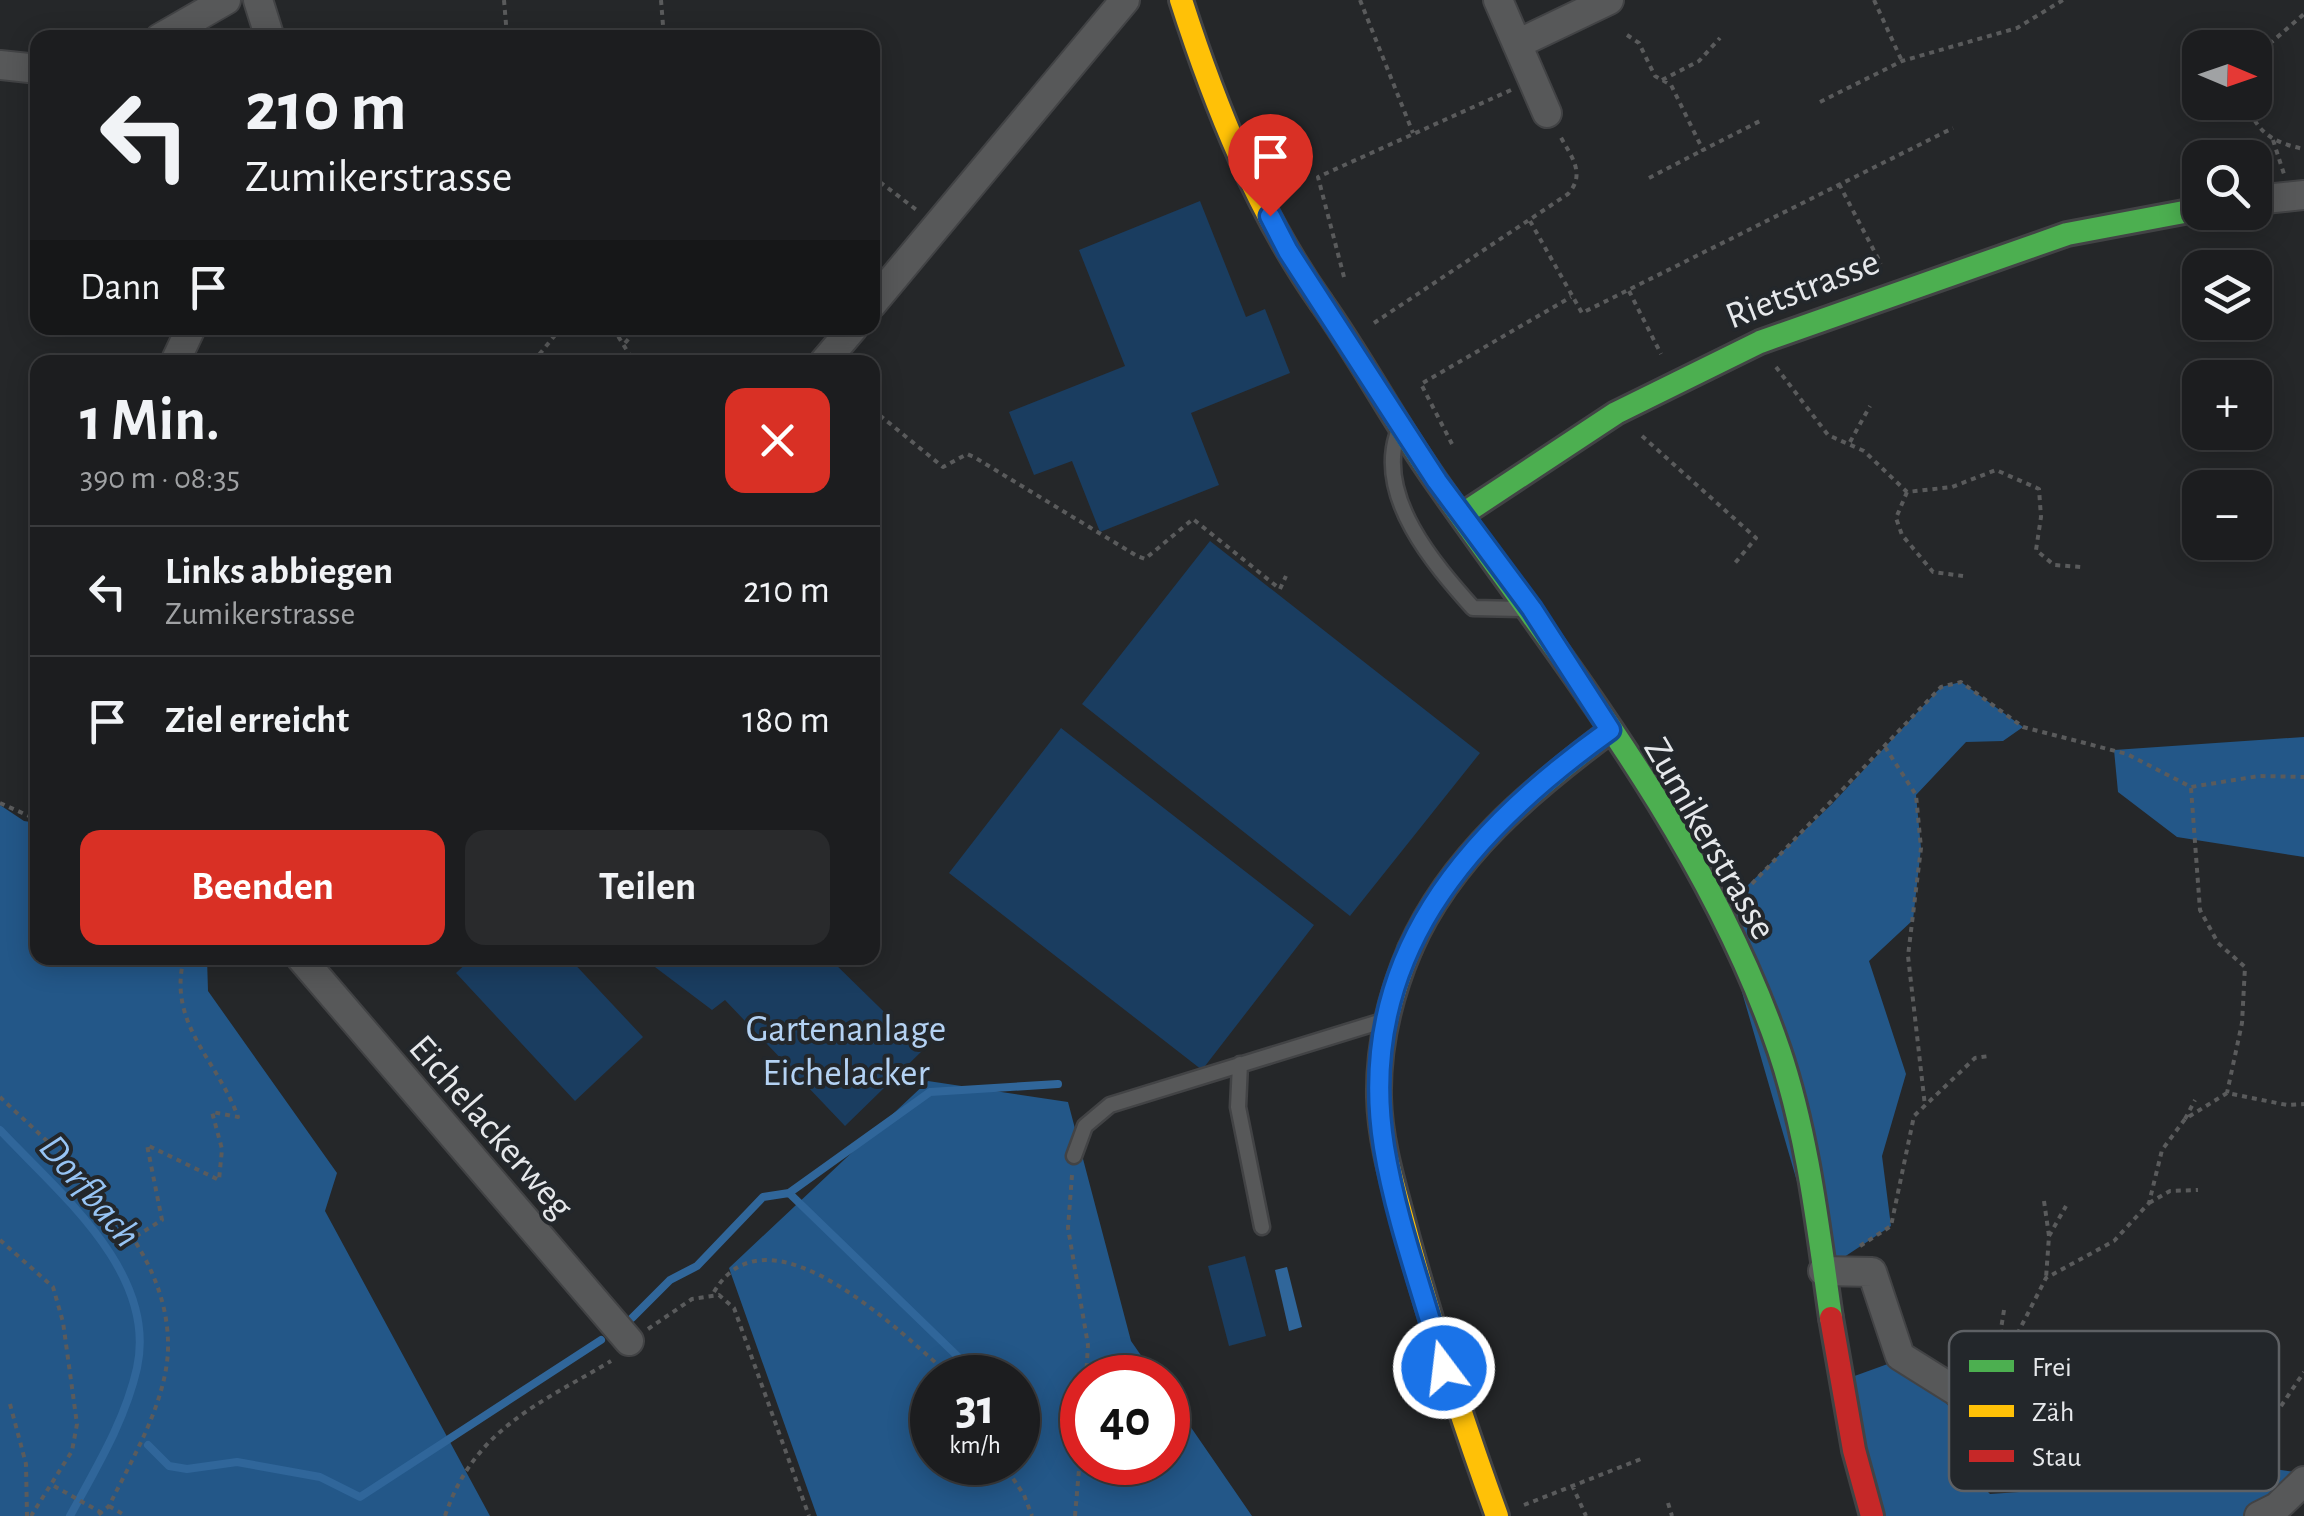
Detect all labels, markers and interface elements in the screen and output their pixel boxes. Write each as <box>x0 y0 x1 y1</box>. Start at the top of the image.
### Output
north arrow <box>2182 30 2272 120</box>
map controls <box>2182 30 2272 560</box>
icon: left <box>80 70 210 200</box>
text: 210 m <box>245 73 407 143</box>
pin <box>1228 114 1313 217</box>
icon: arrive <box>1243 129 1298 184</box>
button: search <box>2182 140 2272 230</box>
text: Zumikerstrasse <box>245 155 512 200</box>
street label: Rietstrasse <box>1721 243 1885 336</box>
button: layers <box>2182 250 2272 340</box>
icon: arrive <box>181 260 236 315</box>
text: Dann <box>80 269 161 307</box>
button: + <box>2182 360 2272 450</box>
button: close <box>725 388 830 493</box>
text: 1 Min. <box>80 391 220 451</box>
text: 390 m · 08:35 <box>80 462 240 494</box>
button: − <box>2182 470 2272 560</box>
text: Links abbiegen <box>165 553 393 591</box>
icon: left <box>80 564 135 619</box>
text: 210 m <box>743 572 830 610</box>
text: Zumikerstrasse <box>165 598 355 630</box>
icon: arrive <box>80 694 135 749</box>
text: Ziel erreicht <box>165 702 349 740</box>
text: 180 m <box>742 702 830 740</box>
street label: Zumikerstrasse <box>1636 732 1782 946</box>
button: Beenden <box>80 830 445 945</box>
button: Teilen <box>465 830 830 945</box>
park label: Gartenanlage Eichelacker <box>746 1011 946 1093</box>
street label: Eichelackerweg <box>401 1029 580 1226</box>
water label: Dorfbach <box>31 1128 147 1255</box>
position arrow <box>1392 1316 1496 1420</box>
legend <box>1949 1331 2279 1491</box>
text: Frei <box>2032 1354 2072 1382</box>
speed limit sign: 40 <box>1060 1355 1190 1485</box>
text: 31 <box>955 1383 995 1433</box>
text: Zäh <box>2032 1399 2074 1427</box>
text: km/h <box>949 1433 1001 1458</box>
text: Stau <box>2032 1444 2081 1472</box>

